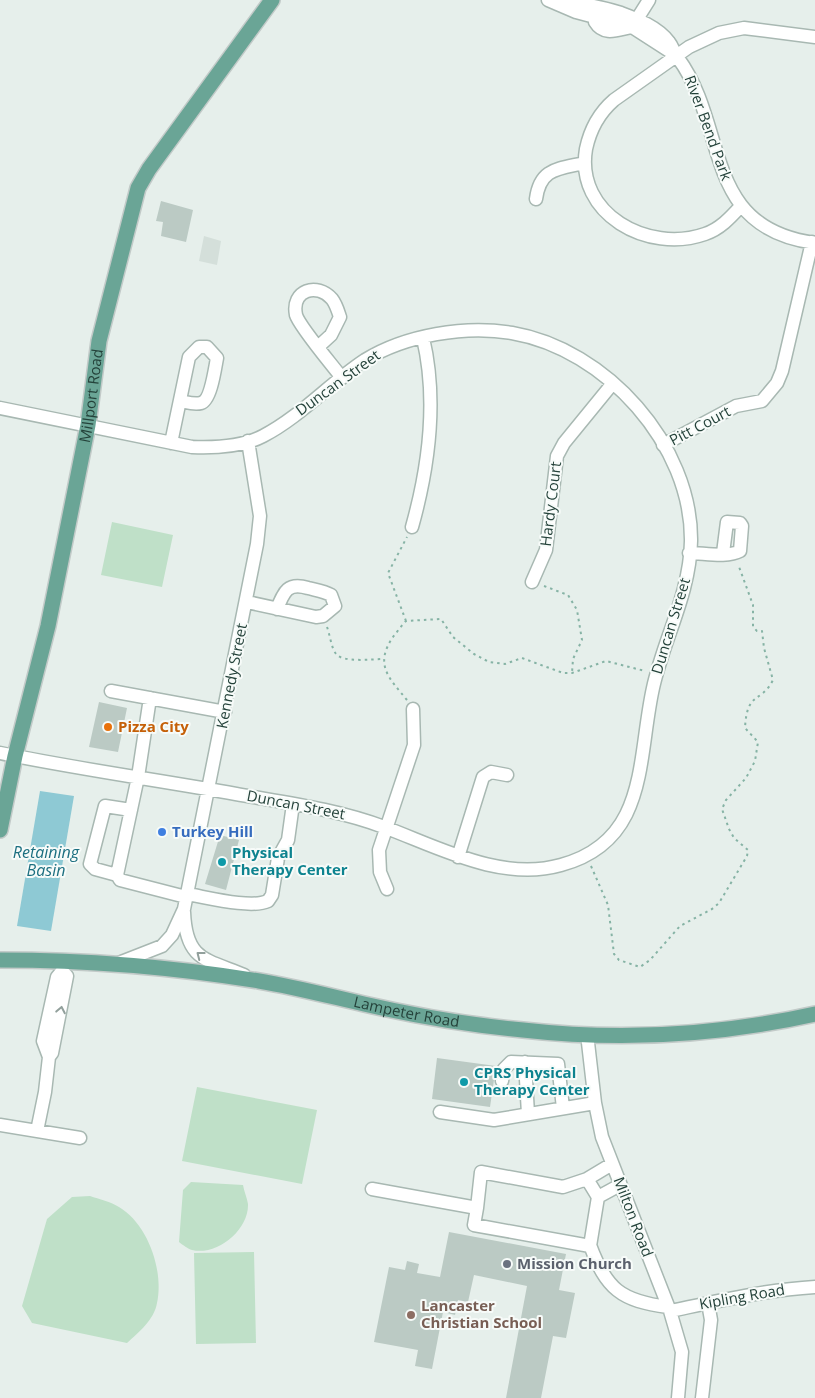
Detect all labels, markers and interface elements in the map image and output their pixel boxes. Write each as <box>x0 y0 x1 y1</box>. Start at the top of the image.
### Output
street label: River Bend Park <box>681 72 737 183</box>
street label: Duncan Street <box>291 345 384 420</box>
street label: Millport Road <box>74 348 107 444</box>
street label: Pitt Court <box>665 401 734 450</box>
street label: Hardy Court <box>535 460 565 547</box>
street label: Duncan Street <box>646 575 694 676</box>
street label: Kennedy Street <box>211 621 251 730</box>
place label: Pizza City <box>118 716 189 736</box>
marker: Pizza City <box>102 721 114 733</box>
street label: Duncan Street <box>245 785 347 823</box>
place label: Turkey Hill <box>172 821 253 841</box>
marker: Turkey Hill <box>156 826 168 838</box>
water label: Retaining Basin <box>13 841 80 881</box>
place label: Physical Therapy Center <box>232 842 348 879</box>
marker: Physical Therapy Center <box>216 856 228 868</box>
one-way arrow <box>196 952 206 961</box>
street label: Lampeter Road <box>352 991 461 1031</box>
one-way arrow <box>55 1006 65 1014</box>
place label: CPRS Physical Therapy Center <box>474 1062 590 1099</box>
marker: CPRS Physical Therapy Center <box>458 1076 470 1088</box>
street label: Milton Road <box>609 1174 658 1260</box>
place label: Mission Church <box>517 1253 632 1273</box>
marker: Mission Church <box>501 1258 513 1270</box>
street label: Kipling Road <box>697 1279 786 1313</box>
place label: Lancaster Christian School <box>421 1295 542 1332</box>
marker: Lancaster Christian School <box>405 1309 417 1321</box>

